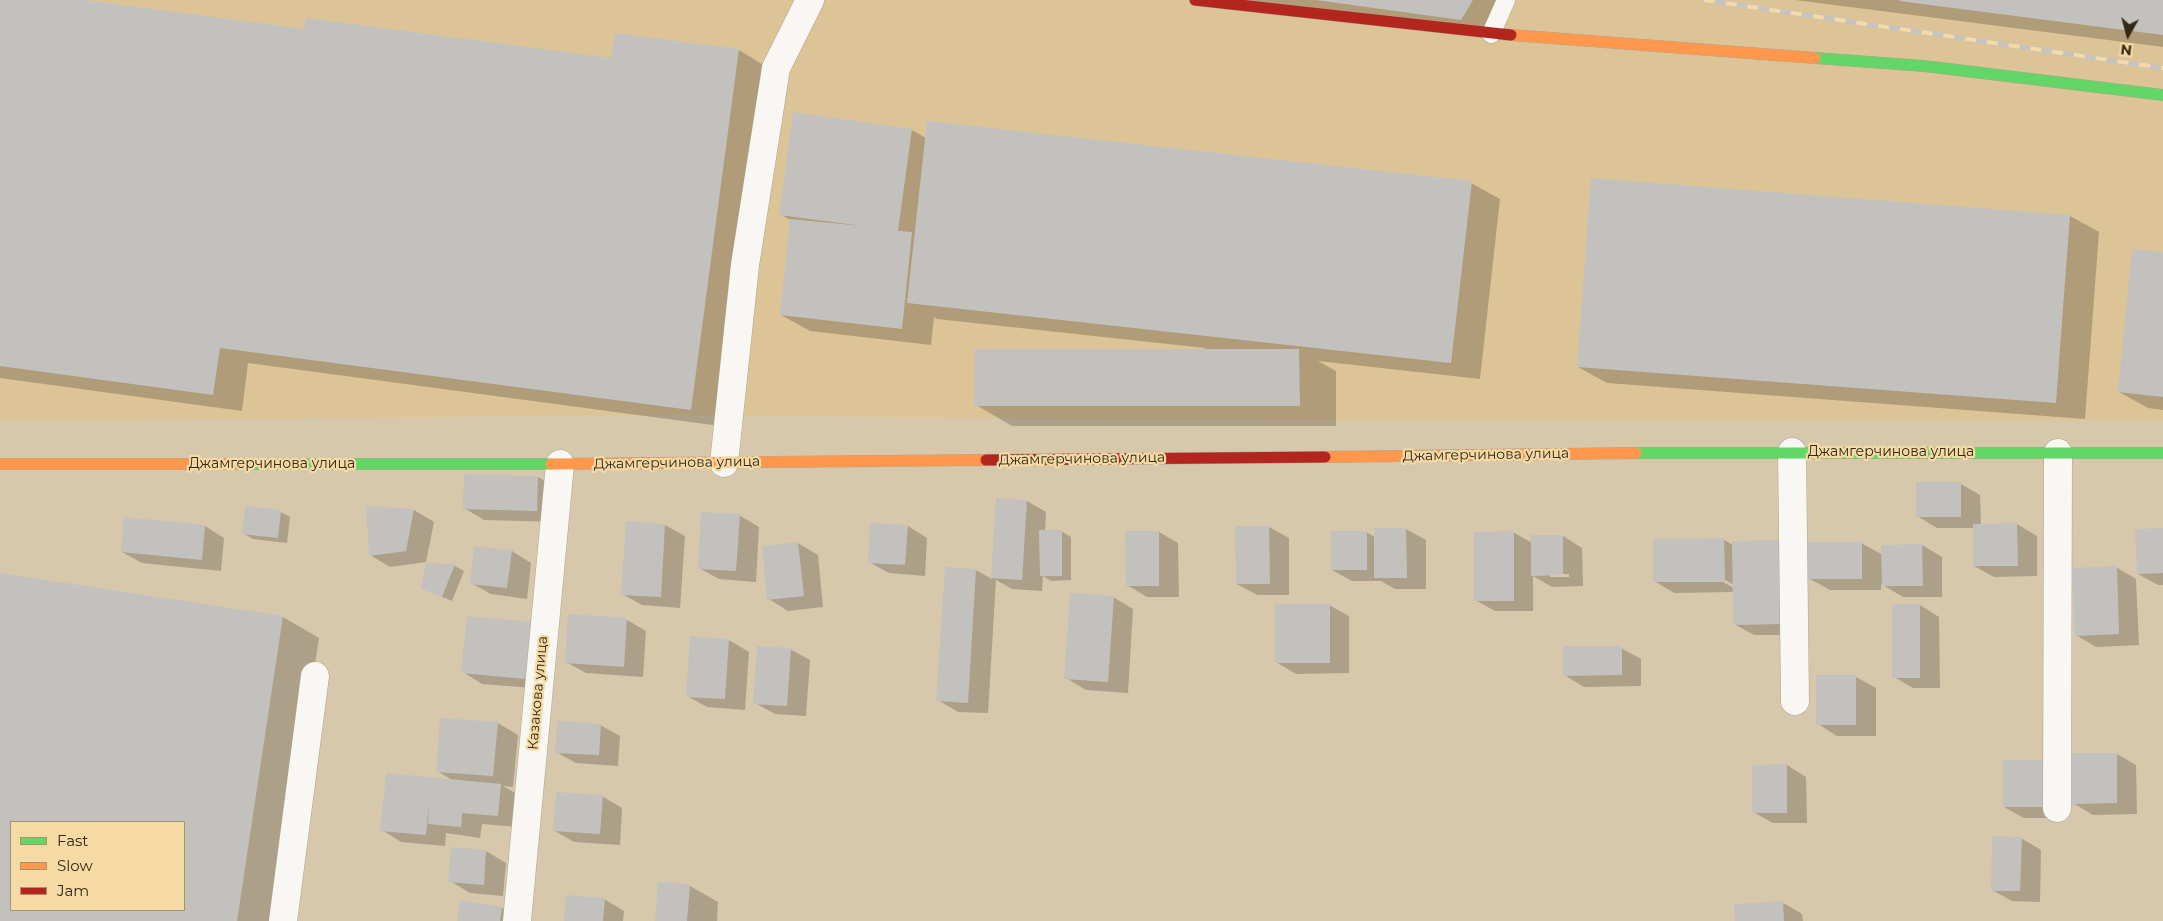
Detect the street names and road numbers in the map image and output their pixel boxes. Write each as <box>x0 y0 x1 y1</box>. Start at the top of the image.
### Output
street label: Джамгерчинова улица <box>1808 444 1974 460</box>
street label: Джамгерчинова улица <box>1403 445 1569 465</box>
street label: Джамгерчинова улица <box>999 449 1165 469</box>
street label: Джамгерчинова улица <box>594 453 760 473</box>
street label: Джамгерчинова улица <box>189 456 355 472</box>
street label: Казакова улица <box>525 635 551 751</box>

